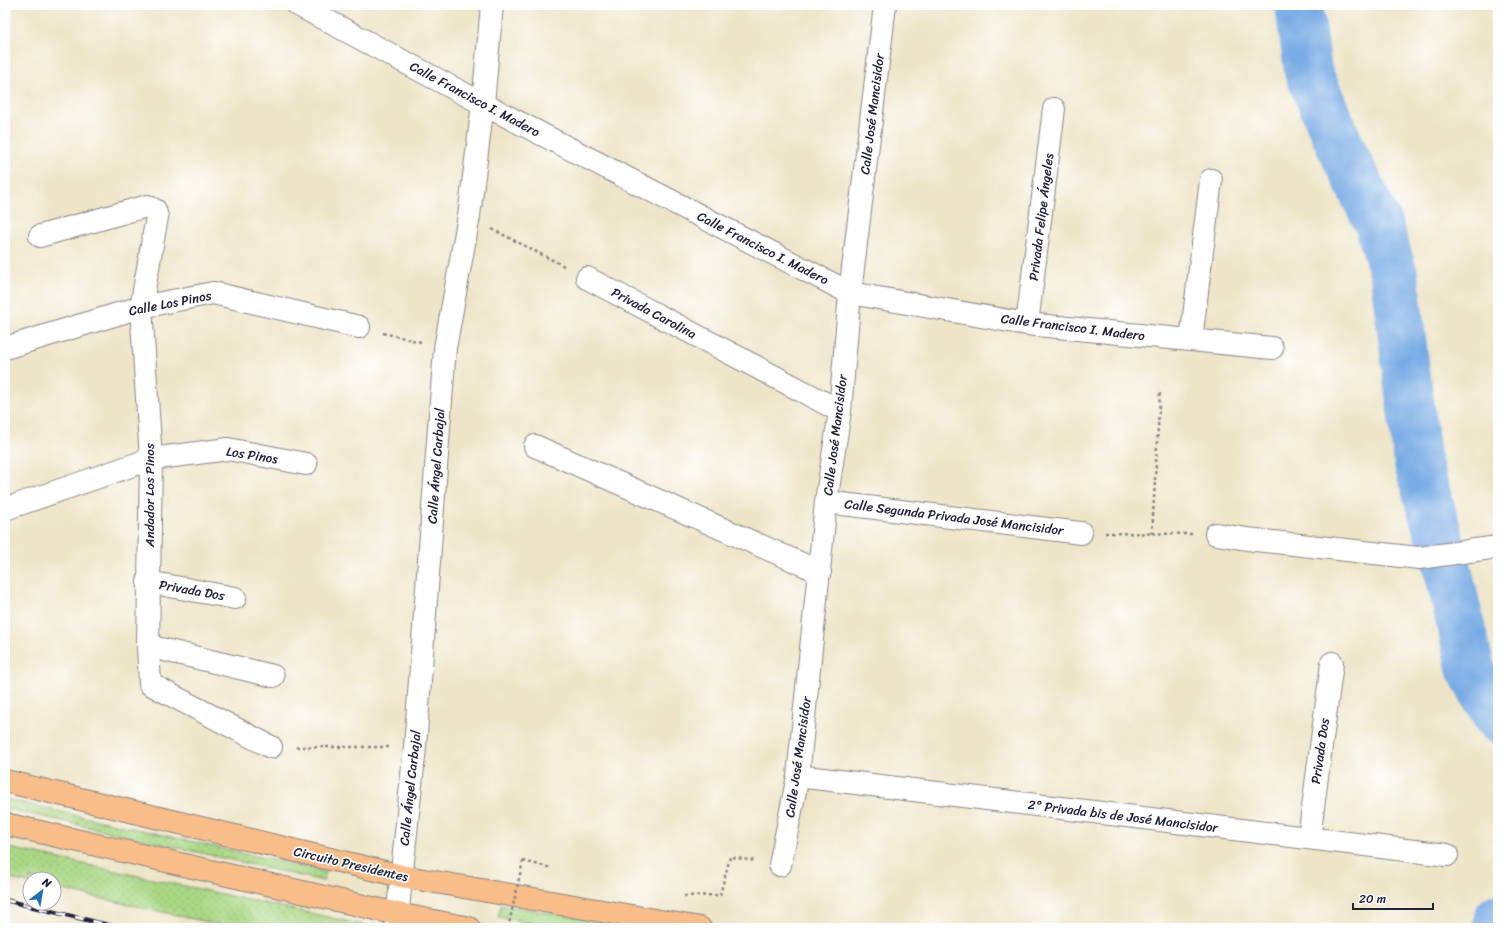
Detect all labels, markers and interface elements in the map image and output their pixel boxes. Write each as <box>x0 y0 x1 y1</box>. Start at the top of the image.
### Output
street label: Calle José Mancisidor <box>853 51 891 176</box>
street label: Calle Francisco I. Madero <box>406 55 545 143</box>
street label: Privada Felipe Ángeles <box>1022 151 1060 282</box>
street label: Calle Francisco I. Madero <box>693 205 833 291</box>
street label: Privada Carolina <box>607 281 701 345</box>
street label: Calle Los Pinos <box>127 284 213 322</box>
street label: Calle Francisco I. Madero <box>1000 307 1147 347</box>
street label: Calle José Mancisidor <box>816 372 854 497</box>
street label: Calle Ángel Carbajal <box>420 407 452 525</box>
street label: Los Pinos <box>225 440 280 471</box>
street label: Andador Los Pinos <box>138 442 161 548</box>
street label: Calle Segunda Privada José Mancisidor <box>843 492 1065 542</box>
street label: Privada Dos <box>157 573 228 607</box>
street label: Calle José Mancisidor <box>778 694 818 819</box>
street label: Privada Dos <box>1304 715 1336 786</box>
street label: Calle Ángel Carbajal <box>393 729 428 847</box>
street label: 2° Privada bis de José Mancisidor <box>1027 793 1220 839</box>
street label: Circuito Presidentes <box>291 840 411 889</box>
north arrow <box>22 871 62 911</box>
text: N <box>38 872 55 893</box>
scale bar <box>1353 885 1433 911</box>
text: 20 m <box>1359 888 1386 910</box>

